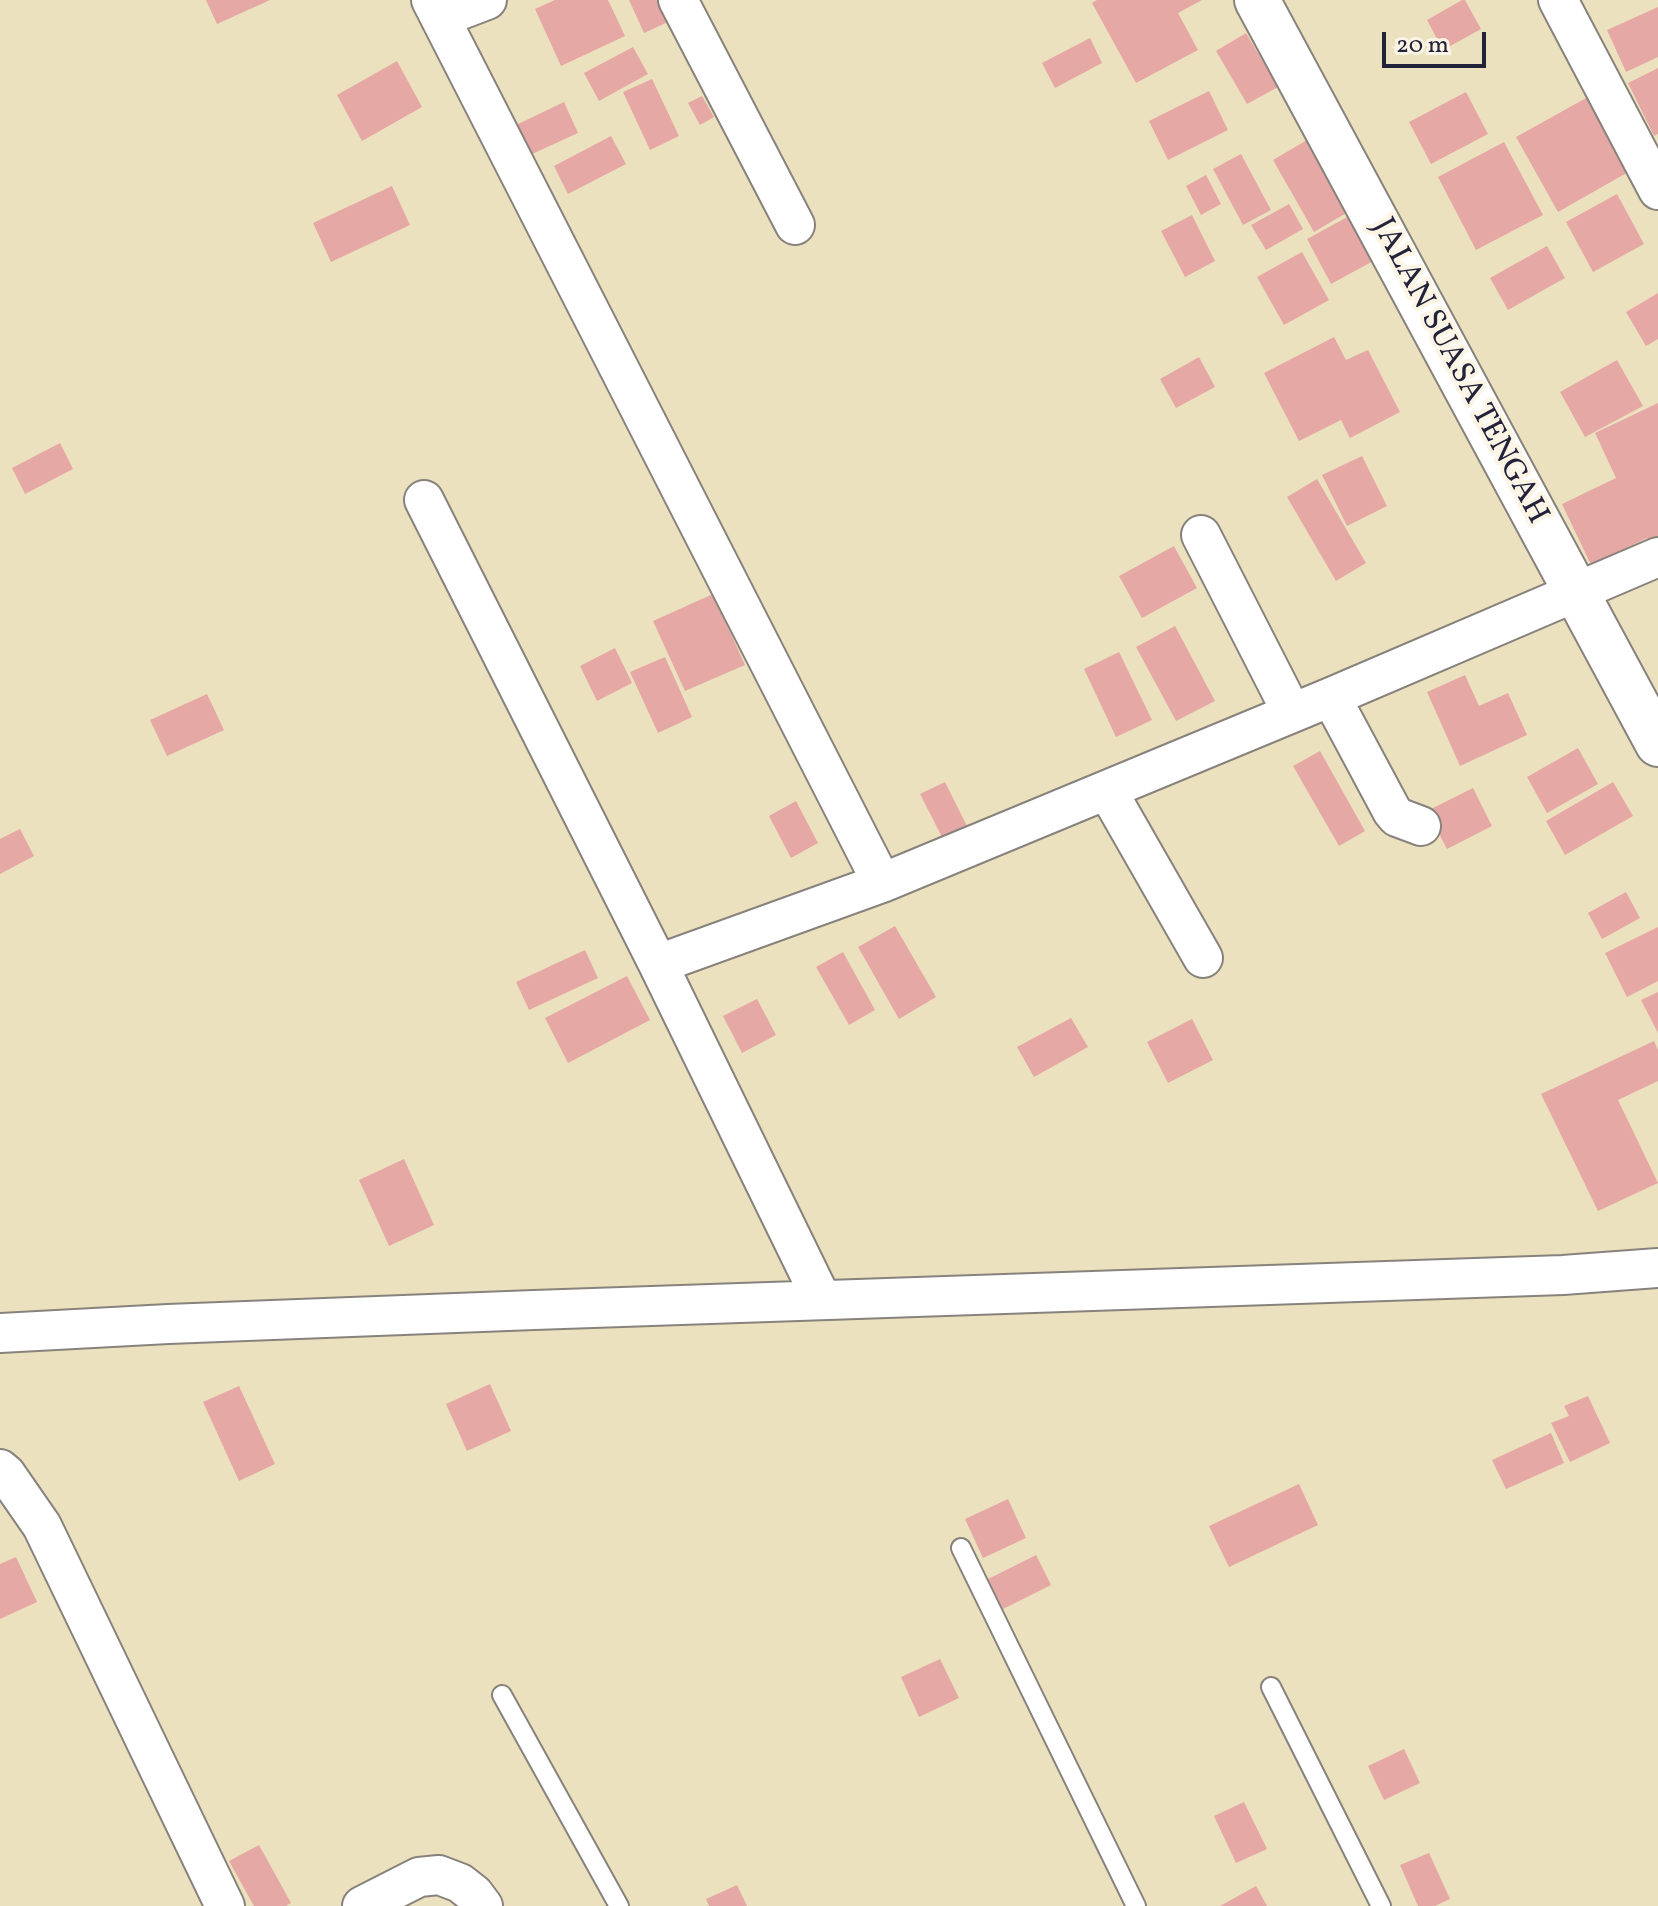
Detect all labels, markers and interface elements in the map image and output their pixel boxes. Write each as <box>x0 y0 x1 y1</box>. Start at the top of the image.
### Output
scale bar <box>1386 16 1490 66</box>
text: 20 m <box>1396 29 1449 63</box>
street label: JALAN SUASA TENGAH <box>1361 213 1555 531</box>

